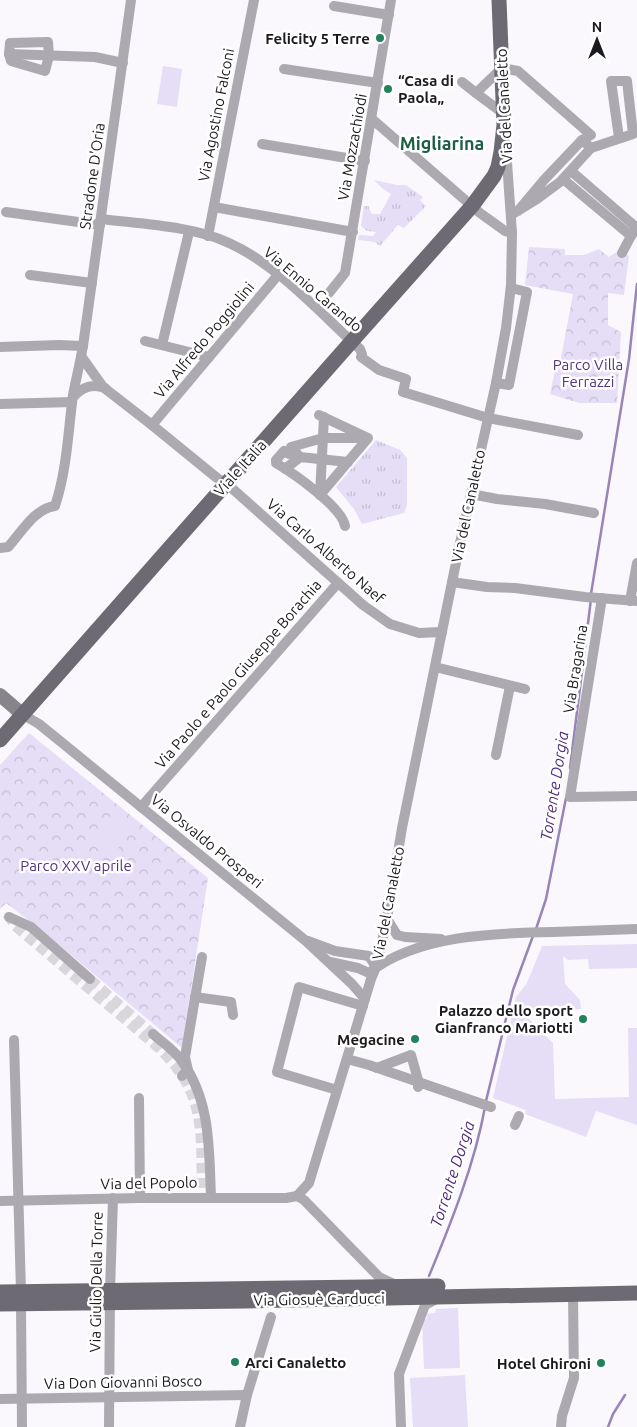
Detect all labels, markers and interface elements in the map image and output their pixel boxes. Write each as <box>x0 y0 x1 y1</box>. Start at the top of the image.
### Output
north arrow <box>572 15 622 65</box>
text: N <box>592 19 602 35</box>
place label: Felicity 5 Terre <box>265 30 370 47</box>
marker: Felicity 5 Terre <box>374 32 386 44</box>
street label: Via Agostino Falconi <box>195 47 237 183</box>
street label: Via del Canaletto <box>492 48 516 164</box>
place label: “Casa di Paola„ <box>398 72 454 106</box>
marker: “Casa di Paola„ <box>382 83 394 95</box>
street label: Via Mozzachiodi <box>334 92 370 202</box>
street label: Stradone D'Oria <box>76 122 108 230</box>
district label: Migliarina <box>400 133 484 153</box>
street label: Via Ennio Carando <box>261 243 365 335</box>
street label: Via Alfredo Poggiolini <box>151 279 257 401</box>
park label: Parco Villa Ferrazzi <box>553 356 623 390</box>
street label: Viale Italia <box>210 436 270 500</box>
street label: Via del Canaletto <box>448 448 488 564</box>
street label: Via Carlo Alberto Naef <box>264 495 389 607</box>
street label: Via Paolo e Paolo Giuseppe Borachia <box>151 576 325 772</box>
street label: Via Bragarina <box>560 623 590 715</box>
water label: Torrente Dorgia <box>536 730 572 842</box>
street label: Via Osvaldo Prosperi <box>148 791 266 891</box>
street label: Via del Canaletto <box>369 845 407 961</box>
park label: Parco XXV aprile <box>20 857 132 874</box>
place label: Palazzo dello sport Gianfranco Mariotti <box>435 1002 574 1036</box>
marker: Palazzo dello sport Gianfranco Mariotti <box>577 1013 589 1025</box>
place label: Megacine <box>337 1031 405 1048</box>
marker: Megacine <box>409 1033 421 1045</box>
water label: Torrente Dorgia <box>426 1118 478 1229</box>
street label: Via del Popolo <box>100 1174 198 1192</box>
street label: Via Giulio Della Torre <box>86 1212 106 1352</box>
street label: Via Giosuè Carducci <box>253 1289 385 1309</box>
place label: Arci Canaletto <box>245 1354 346 1371</box>
place label: Hotel Ghironi <box>497 1355 591 1372</box>
marker: Arci Canaletto <box>229 1356 241 1368</box>
marker: Hotel Ghironi <box>595 1357 607 1369</box>
street label: Via Don Giovanni Bosco <box>44 1372 202 1392</box>

